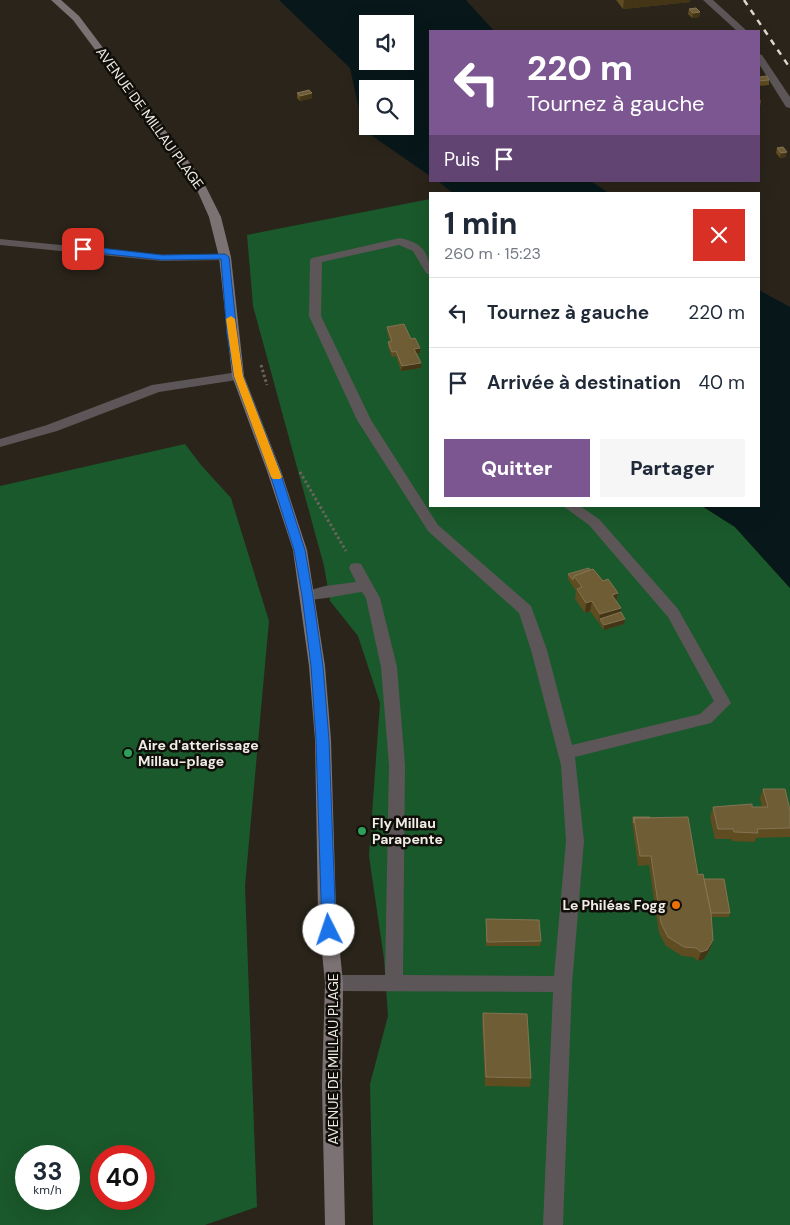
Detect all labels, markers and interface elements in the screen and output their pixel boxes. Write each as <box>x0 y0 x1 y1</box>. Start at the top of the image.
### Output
map controls <box>359 15 414 135</box>
button: sound <box>359 15 414 70</box>
street label: AVENUE DE MILLAU PLAGE <box>92 43 208 193</box>
text: 220 m <box>527 45 633 91</box>
icon: left <box>444 50 509 115</box>
button: search <box>359 80 414 135</box>
text: Tournez à gauche <box>527 89 705 118</box>
icon: arrive <box>490 145 518 173</box>
text: Puis <box>444 147 480 172</box>
text: 1 min <box>444 204 517 243</box>
button: close <box>693 209 745 261</box>
pin <box>62 228 104 270</box>
icon: arrive <box>69 235 97 263</box>
text: 260 m · 15:23 <box>444 243 541 264</box>
icon: left <box>444 299 472 327</box>
text: Tournez à gauche <box>487 300 649 325</box>
text: 220 m <box>688 300 745 325</box>
icon: arrive <box>444 369 472 397</box>
text: Arrivée à destination <box>487 370 681 395</box>
text: 40 m <box>698 370 745 395</box>
button: Quitter <box>444 439 590 497</box>
button: Partager <box>600 439 745 497</box>
place label: Aire d'atterissage Millau-plage <box>138 736 259 770</box>
marker: Aire d'atterissage Millau-plage <box>122 747 134 759</box>
place label: Fly Millau Parapente <box>372 814 443 848</box>
marker: Fly Millau Parapente <box>356 825 368 837</box>
place label: Le Philéas Fogg <box>562 896 666 914</box>
marker: Le Philéas Fogg <box>670 899 682 911</box>
position arrow <box>302 903 354 955</box>
street label: AVENUE DE MILLAU PLAGE <box>324 973 342 1145</box>
speed limit sign: 40 <box>90 1145 155 1210</box>
text: 33 <box>32 1155 63 1188</box>
text: km/h <box>33 1182 62 1198</box>

